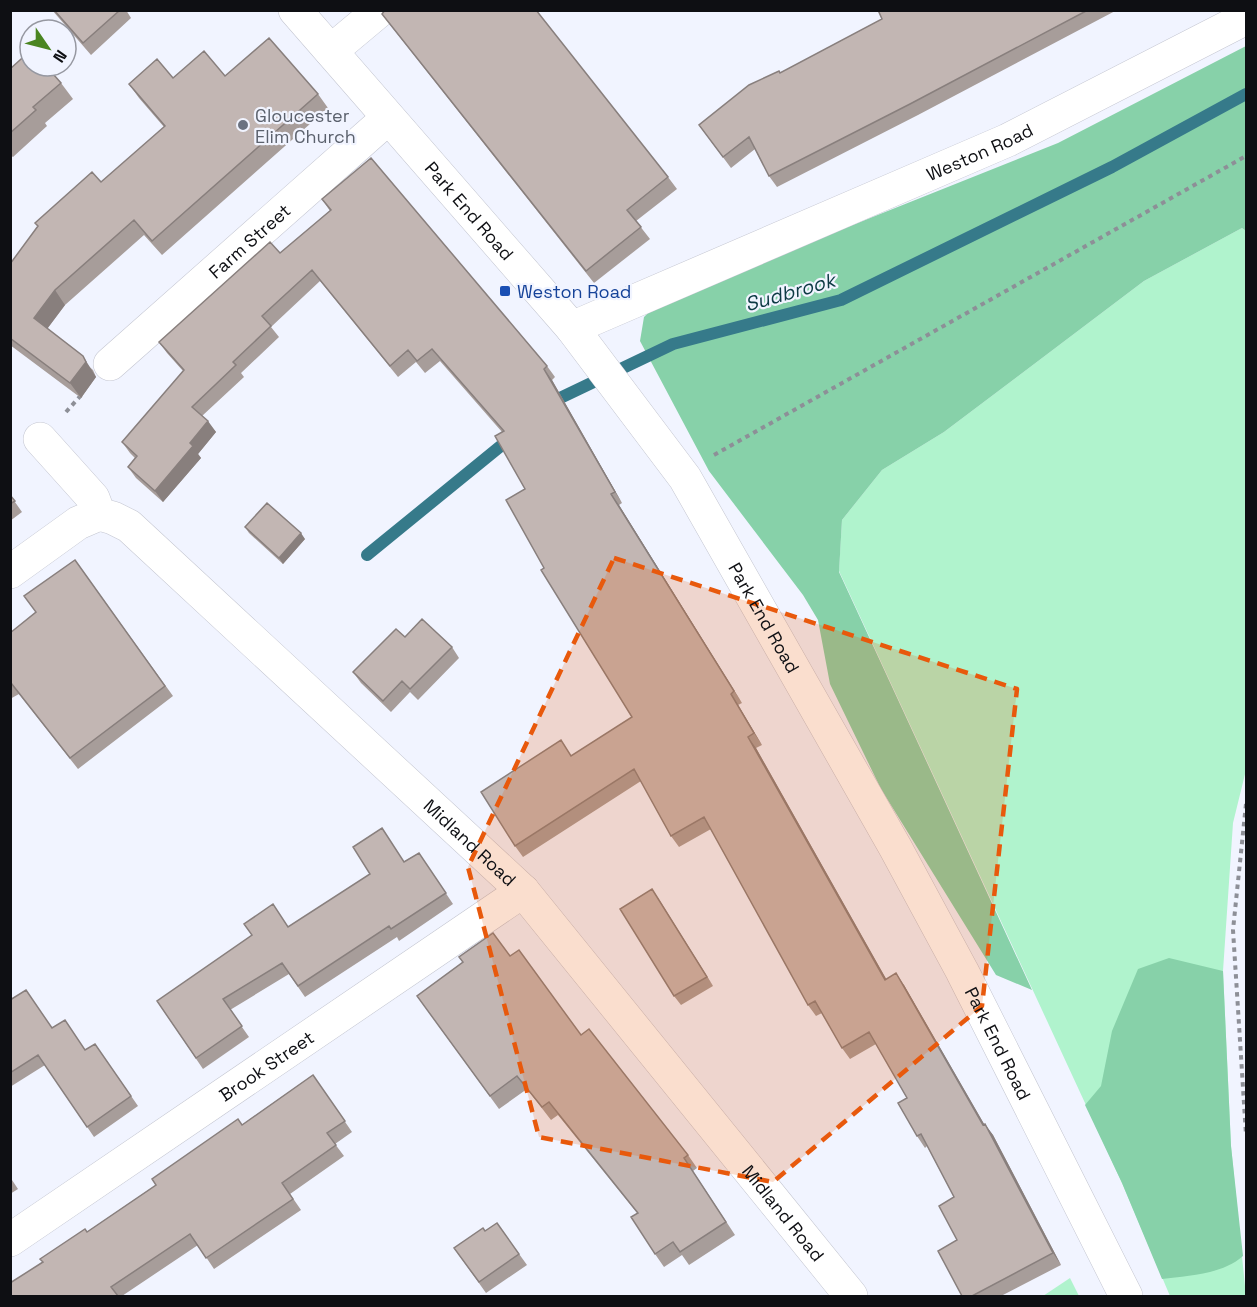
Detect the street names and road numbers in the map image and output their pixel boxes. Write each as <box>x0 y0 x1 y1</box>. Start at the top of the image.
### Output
street label: Weston Road <box>923 118 1037 185</box>
street label: Park End Road <box>420 156 519 265</box>
street label: Farm Street <box>204 198 295 283</box>
street label: Park End Road <box>724 558 805 677</box>
street label: Midland Road <box>419 794 521 891</box>
street label: Park End Road <box>960 983 1037 1104</box>
street label: Brook Street <box>214 1025 318 1106</box>
street label: Midland Road <box>738 1160 830 1266</box>

